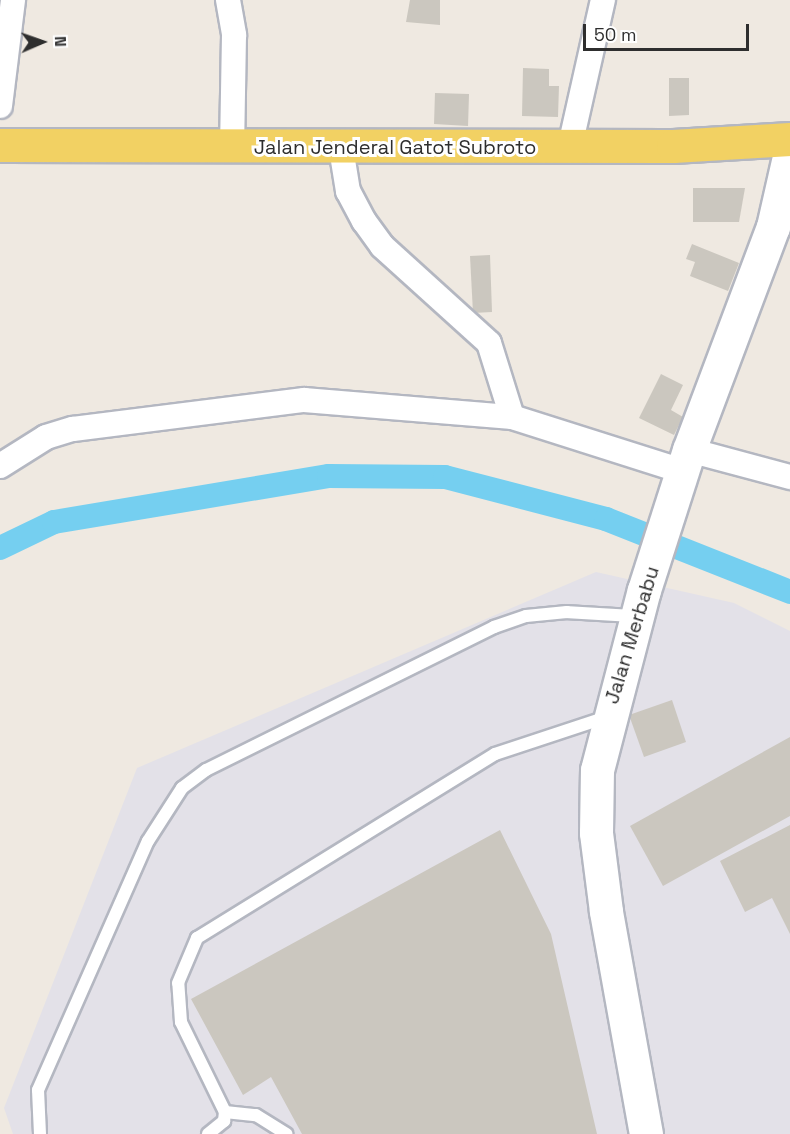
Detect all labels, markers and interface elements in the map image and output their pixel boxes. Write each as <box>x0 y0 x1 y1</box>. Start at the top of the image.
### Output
north arrow <box>12 12 72 72</box>
scale bar <box>586 12 752 50</box>
text: 50 m <box>594 23 636 46</box>
text: N <box>50 36 71 47</box>
street label: Jalan Jenderal Gatot Subroto <box>254 135 536 159</box>
street label: Jalan Merbabu <box>600 563 664 707</box>

